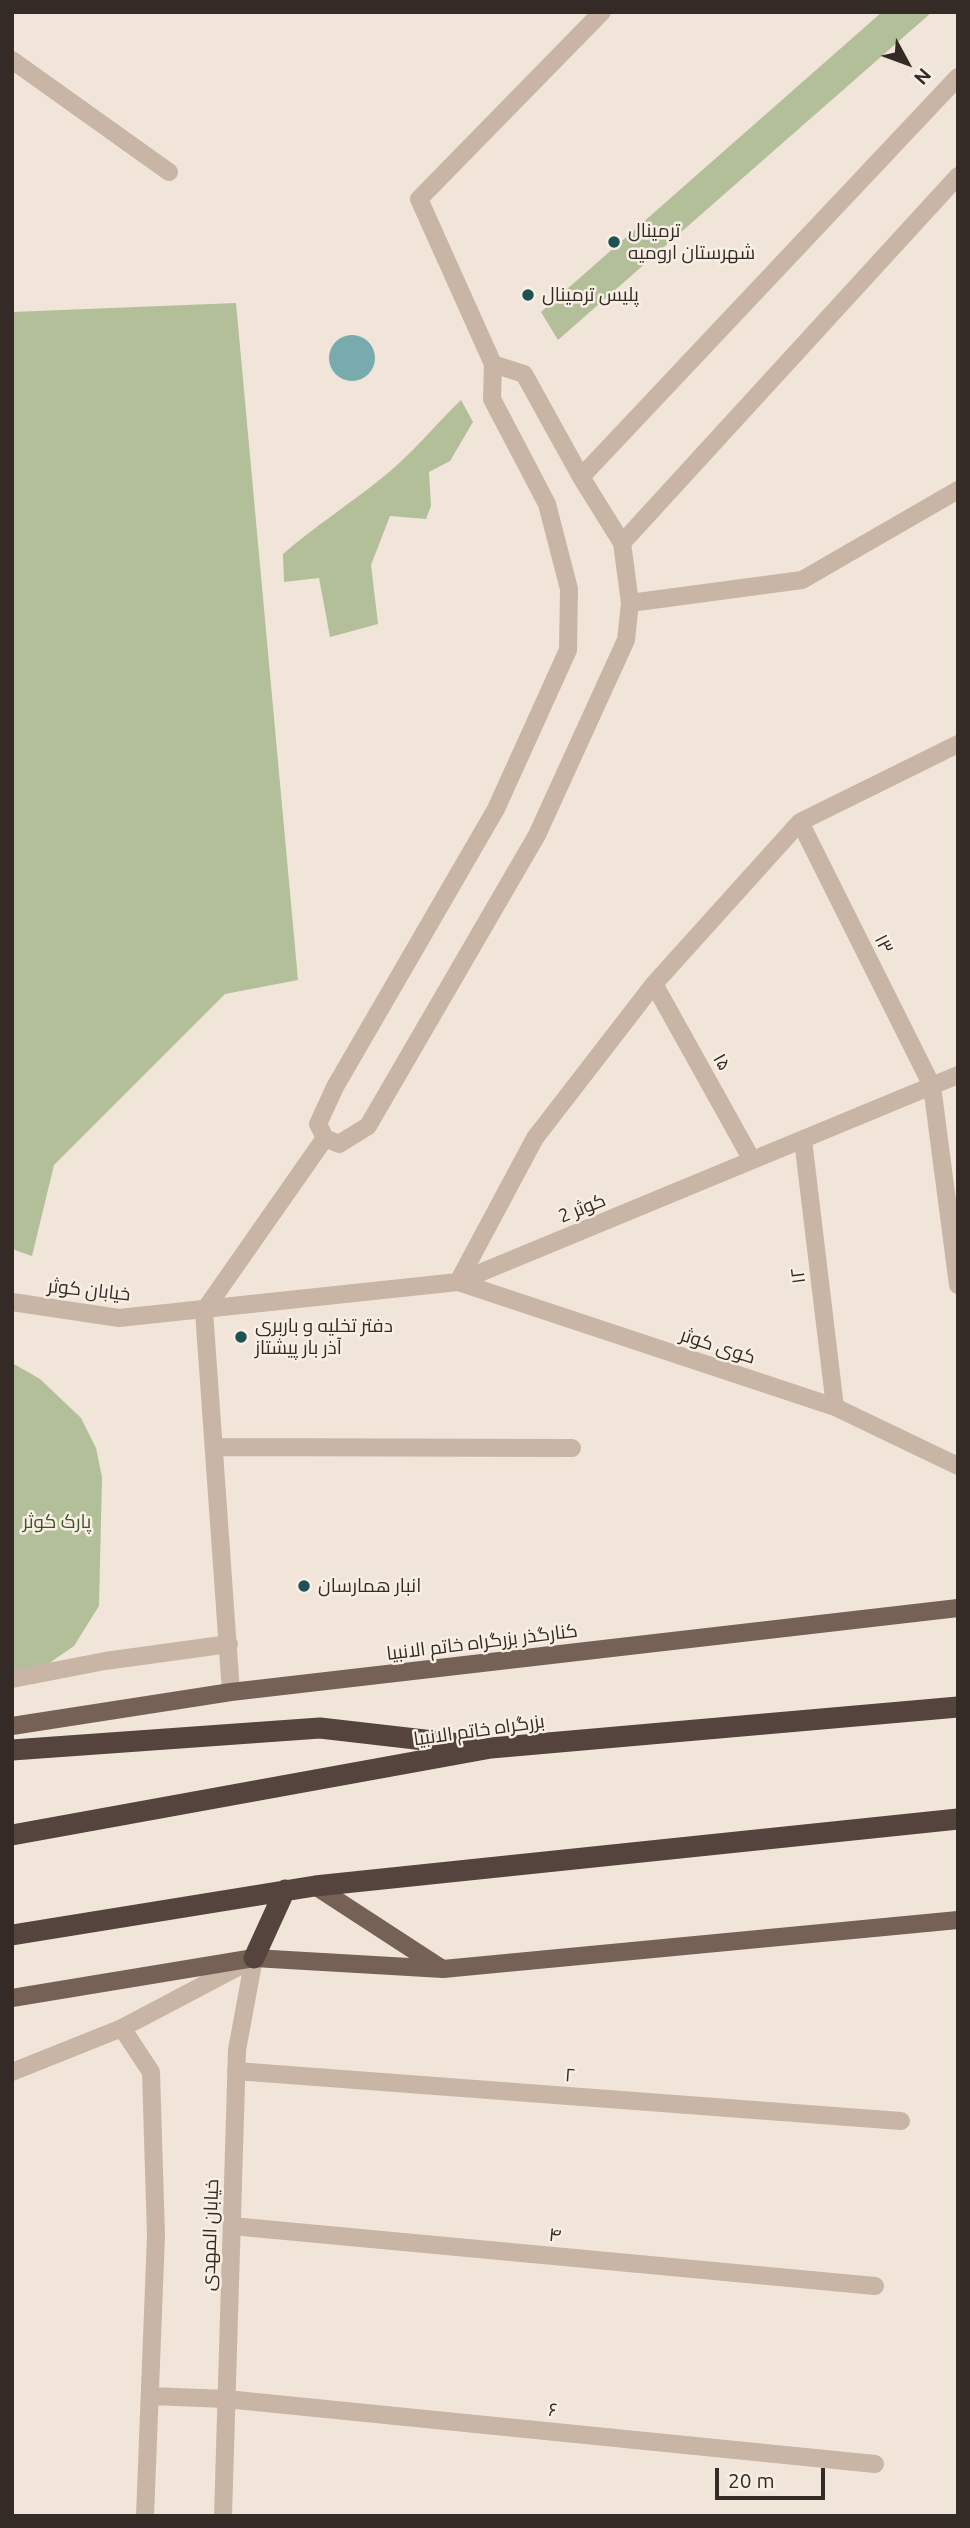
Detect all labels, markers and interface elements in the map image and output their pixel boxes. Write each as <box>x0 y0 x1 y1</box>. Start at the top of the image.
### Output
north arrow <box>872 28 942 98</box>
text: N <box>910 64 936 89</box>
place label: ترمینال شهرستان ارومیه <box>628 220 755 264</box>
marker: ترمینال شهرستان ارومیه <box>606 234 622 250</box>
place label: پلیس ترمینال <box>542 284 639 306</box>
marker: پلیس ترمینال <box>520 287 536 303</box>
street label: ۱۳ <box>870 930 898 958</box>
street label: ۱۵ <box>708 1049 736 1075</box>
street label: کوثر 2 <box>555 1188 609 1228</box>
street label: ۱۲ <box>786 1267 810 1285</box>
street label: خیابان کوثر <box>47 1274 131 1306</box>
place label: دفتر تخلیه و باربری آذر بار پیشتاز <box>255 1315 393 1359</box>
street label: کوی کوثر <box>677 1323 759 1369</box>
marker: دفتر تخلیه و باربری آذر بار پیشتاز <box>233 1329 249 1345</box>
park label: پارک کوثر <box>23 1511 91 1533</box>
place label: انبار همارسان <box>318 1575 421 1597</box>
marker: انبار همارسان <box>296 1578 312 1594</box>
street label: کنارگذر بزرگراه خاتم الانبیا <box>385 1619 579 1665</box>
street label: بزرگراه خاتم الانبیا <box>412 1710 546 1750</box>
street label: ۲ <box>564 2063 576 2087</box>
street label: خیابان المهدی <box>197 2178 223 2292</box>
street label: ۴ <box>548 2223 562 2247</box>
street label: ۶ <box>547 2398 559 2422</box>
scale bar <box>718 2454 828 2498</box>
text: 20 m <box>728 2468 775 2492</box>

